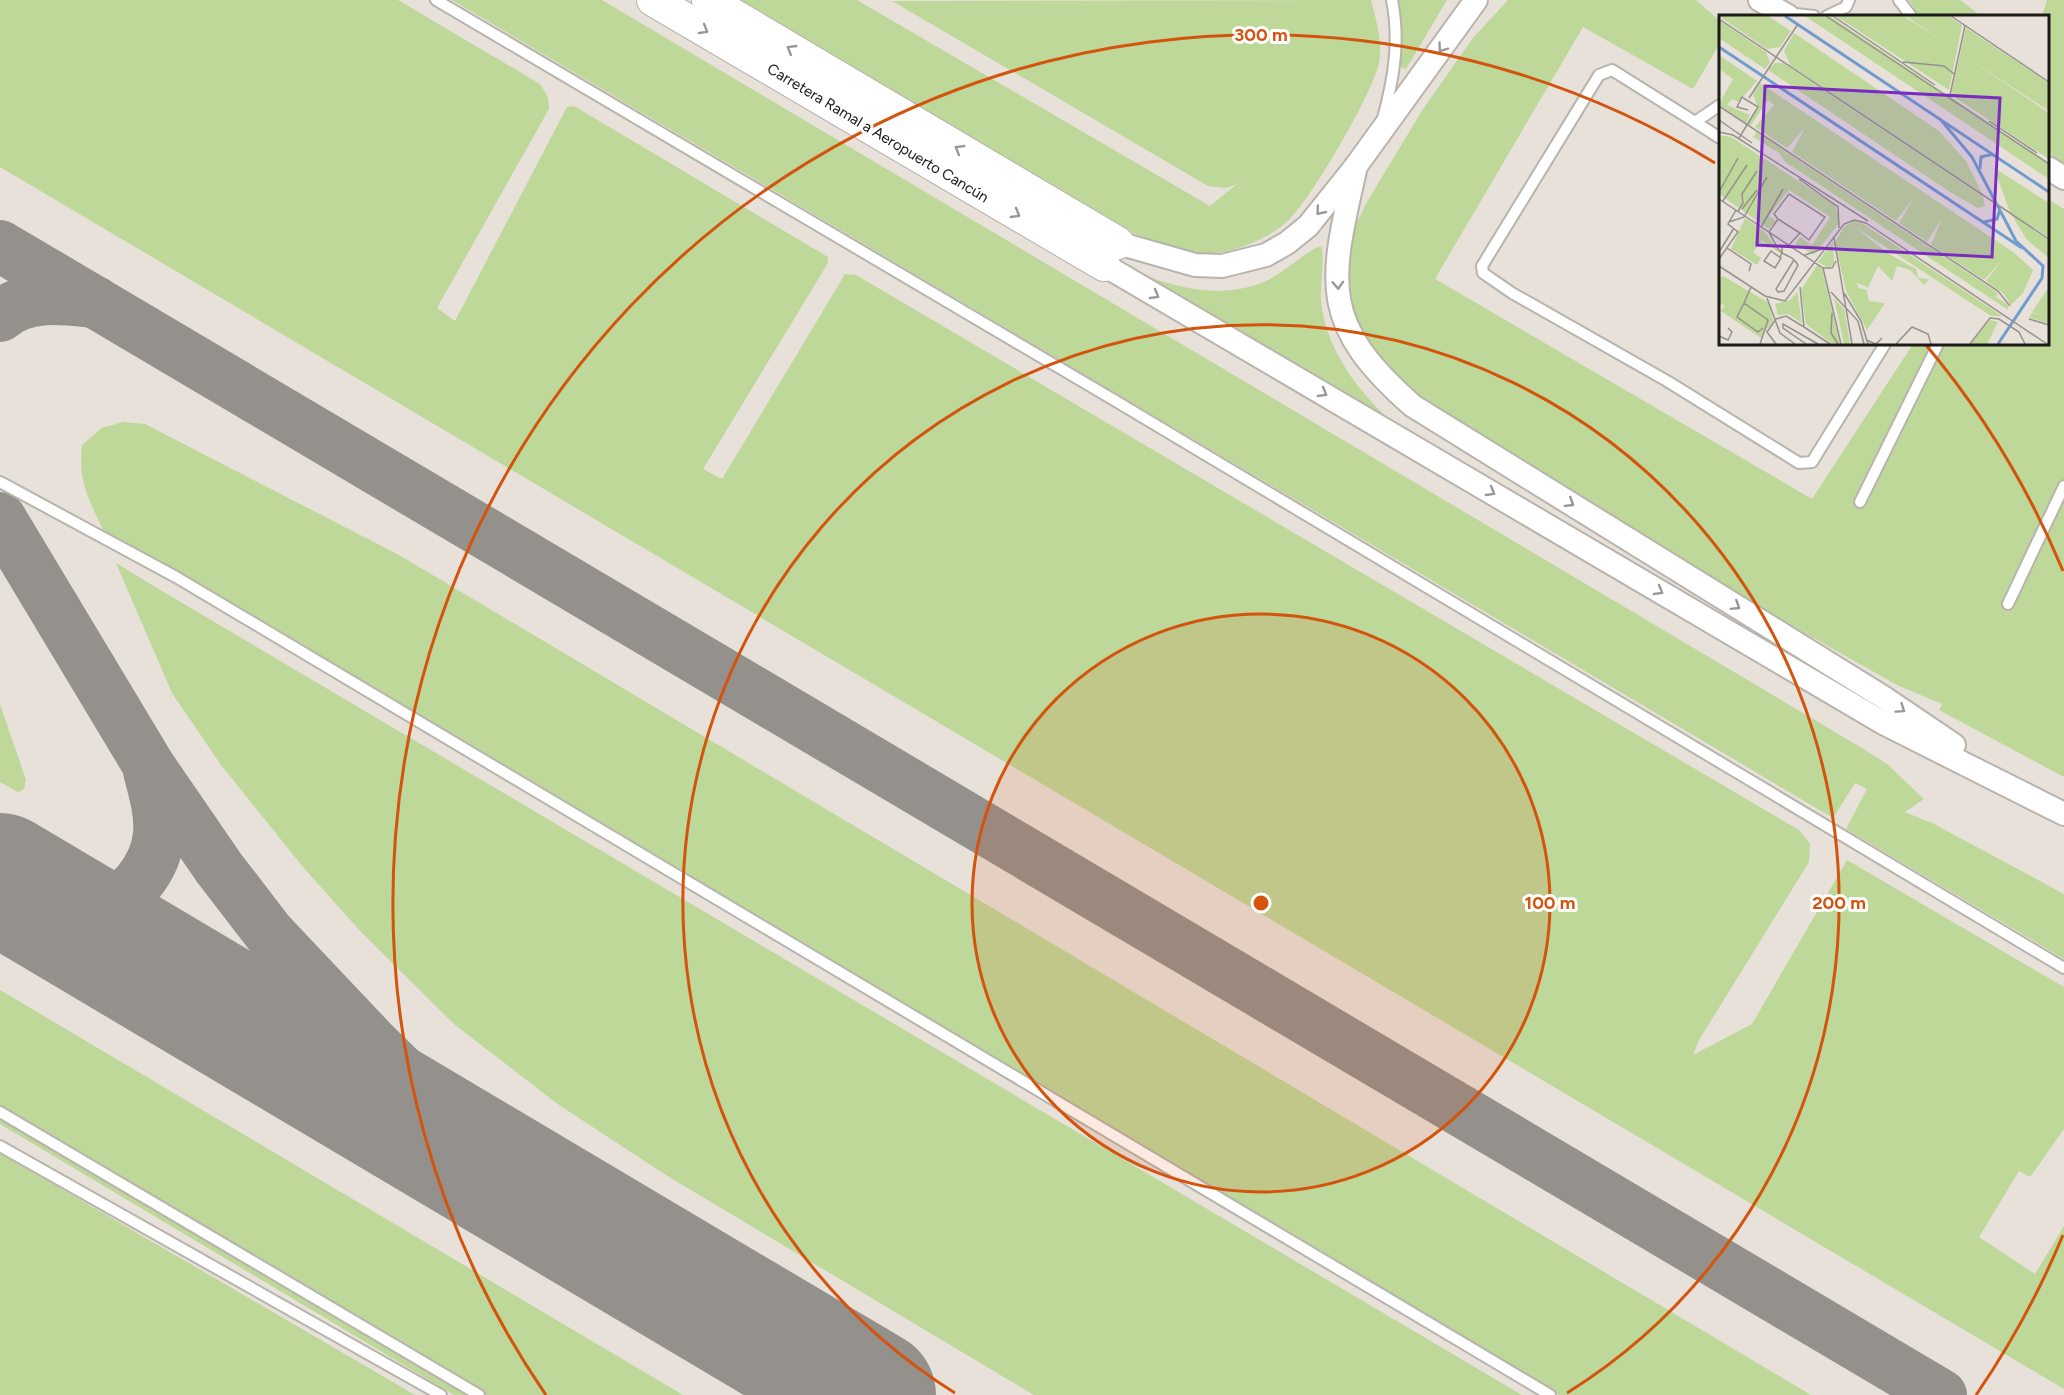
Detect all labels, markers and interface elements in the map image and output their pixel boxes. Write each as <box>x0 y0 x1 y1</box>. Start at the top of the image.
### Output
inset map <box>1719 15 2049 345</box>
one-way arrow <box>698 22 708 34</box>
text: 300 m <box>1234 24 1288 46</box>
one-way arrow <box>1438 41 1449 52</box>
one-way arrow <box>787 45 798 57</box>
street label: Carretera Ramal a Aeropuerto Cancún <box>764 60 992 206</box>
one-way arrow <box>955 144 965 156</box>
one-way arrow <box>1316 204 1327 215</box>
one-way arrow <box>1010 207 1020 219</box>
one-way arrow <box>1331 281 1344 290</box>
one-way arrow <box>1148 288 1159 299</box>
one-way arrow <box>1317 386 1327 398</box>
one-way arrow <box>1485 485 1495 496</box>
one-way arrow <box>1564 495 1574 507</box>
one-way arrow <box>1653 584 1663 595</box>
one-way arrow <box>1730 598 1740 610</box>
one-way arrow <box>1894 702 1905 713</box>
text: 100 m <box>1525 892 1575 914</box>
text: 200 m <box>1812 892 1866 914</box>
centre of rings <box>1251 893 1271 913</box>

